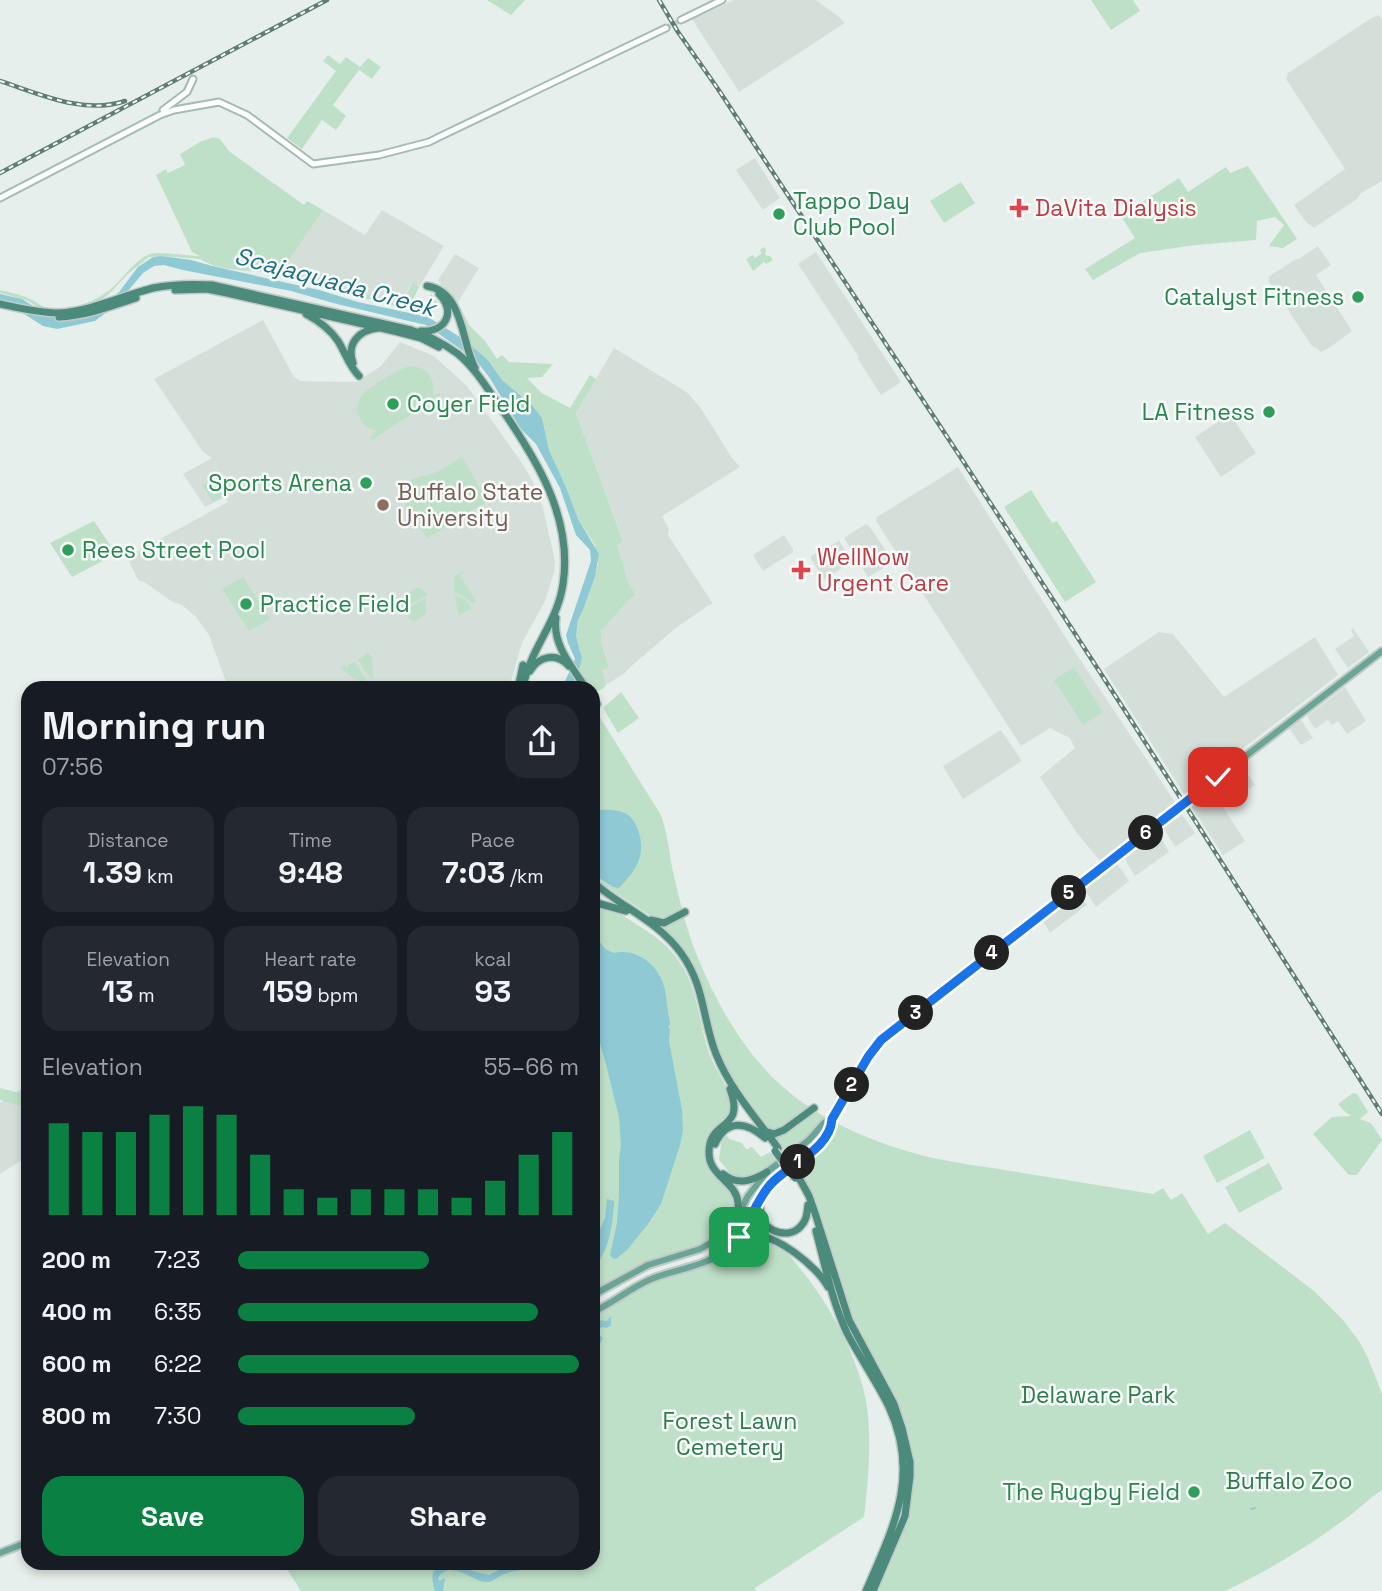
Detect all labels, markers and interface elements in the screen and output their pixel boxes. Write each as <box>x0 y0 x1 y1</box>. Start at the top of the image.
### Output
place label: Tappo Day Club Pool <box>793 186 910 242</box>
place label: DaVita Dialysis <box>1035 193 1197 223</box>
marker: DaVita Dialysis <box>1009 198 1029 218</box>
marker: Tappo Day Club Pool <box>771 206 787 222</box>
water label: Scajaquada Creek <box>231 240 442 324</box>
place label: Catalyst Fitness <box>1164 282 1344 312</box>
marker: Catalyst Fitness <box>1350 289 1366 305</box>
place label: Coyer Field <box>407 389 530 419</box>
marker: Coyer Field <box>385 396 401 412</box>
place label: LA Fitness <box>1142 397 1255 427</box>
marker: LA Fitness <box>1261 404 1277 420</box>
place label: Sports Arena <box>208 468 352 498</box>
marker: Sports Arena <box>358 475 374 491</box>
place label: Buffalo State University <box>397 477 543 533</box>
marker: Buffalo State University <box>375 497 391 513</box>
place label: Rees Street Pool <box>82 535 265 565</box>
marker: Rees Street Pool <box>60 542 76 558</box>
place label: WellNow Urgent Care <box>817 542 949 598</box>
marker: WellNow Urgent Care <box>791 560 811 580</box>
place label: Practice Field <box>260 589 410 619</box>
marker: Practice Field <box>238 596 254 612</box>
text: Morning run <box>42 702 267 750</box>
button: share <box>505 704 579 778</box>
pin <box>1188 747 1248 807</box>
text: 07:56 <box>42 752 103 782</box>
icon: check <box>1199 758 1237 796</box>
pin: 6 <box>1128 816 1164 850</box>
text: 6 <box>1140 820 1151 845</box>
text: Distance <box>88 828 169 853</box>
text: Time <box>289 828 332 853</box>
text: Pace <box>471 828 515 853</box>
text: 1.39 <box>83 853 142 892</box>
text: 9:48 <box>278 853 343 892</box>
text: 7:03 <box>442 853 505 892</box>
text: km <box>142 864 174 889</box>
text: /km <box>505 864 544 889</box>
pin: 5 <box>1052 876 1086 910</box>
text: 5 <box>1063 880 1074 905</box>
pin: 4 <box>974 936 1010 970</box>
text: 4 <box>985 940 998 965</box>
text: Elevation <box>87 947 170 972</box>
text: Heart rate <box>264 947 357 972</box>
text: kcal <box>474 947 511 972</box>
text: 13 <box>102 972 133 1011</box>
text: 159 <box>263 972 313 1011</box>
text: 93 <box>474 972 511 1011</box>
text: m <box>133 983 155 1008</box>
text: bpm <box>313 983 358 1008</box>
pin: 3 <box>898 996 934 1030</box>
text: 3 <box>910 1000 921 1025</box>
text: Elevation <box>42 1052 143 1082</box>
text: 55–66 m <box>484 1052 579 1082</box>
pin: 2 <box>834 1068 870 1102</box>
text: 2 <box>846 1072 857 1097</box>
pin: 1 <box>780 1144 816 1180</box>
text: 1 <box>793 1149 802 1174</box>
pin <box>709 1207 769 1267</box>
icon: arrive <box>720 1218 758 1256</box>
text: 200 m <box>42 1245 111 1275</box>
text: 7:23 <box>154 1245 200 1275</box>
text: 400 m <box>42 1297 112 1327</box>
text: 6:35 <box>154 1297 202 1327</box>
text: 600 m <box>42 1349 112 1379</box>
text: 6:22 <box>154 1349 202 1379</box>
park label: Delaware Park <box>1021 1380 1175 1410</box>
text: 800 m <box>42 1401 111 1431</box>
text: 7:30 <box>154 1401 201 1431</box>
park label: Forest Lawn Cemetery <box>663 1406 797 1462</box>
park label: Buffalo Zoo <box>1226 1466 1352 1496</box>
button: Save <box>42 1476 304 1556</box>
button: Share <box>318 1476 579 1556</box>
place label: The Rugby Field <box>1003 1477 1180 1507</box>
marker: The Rugby Field <box>1186 1484 1202 1500</box>

